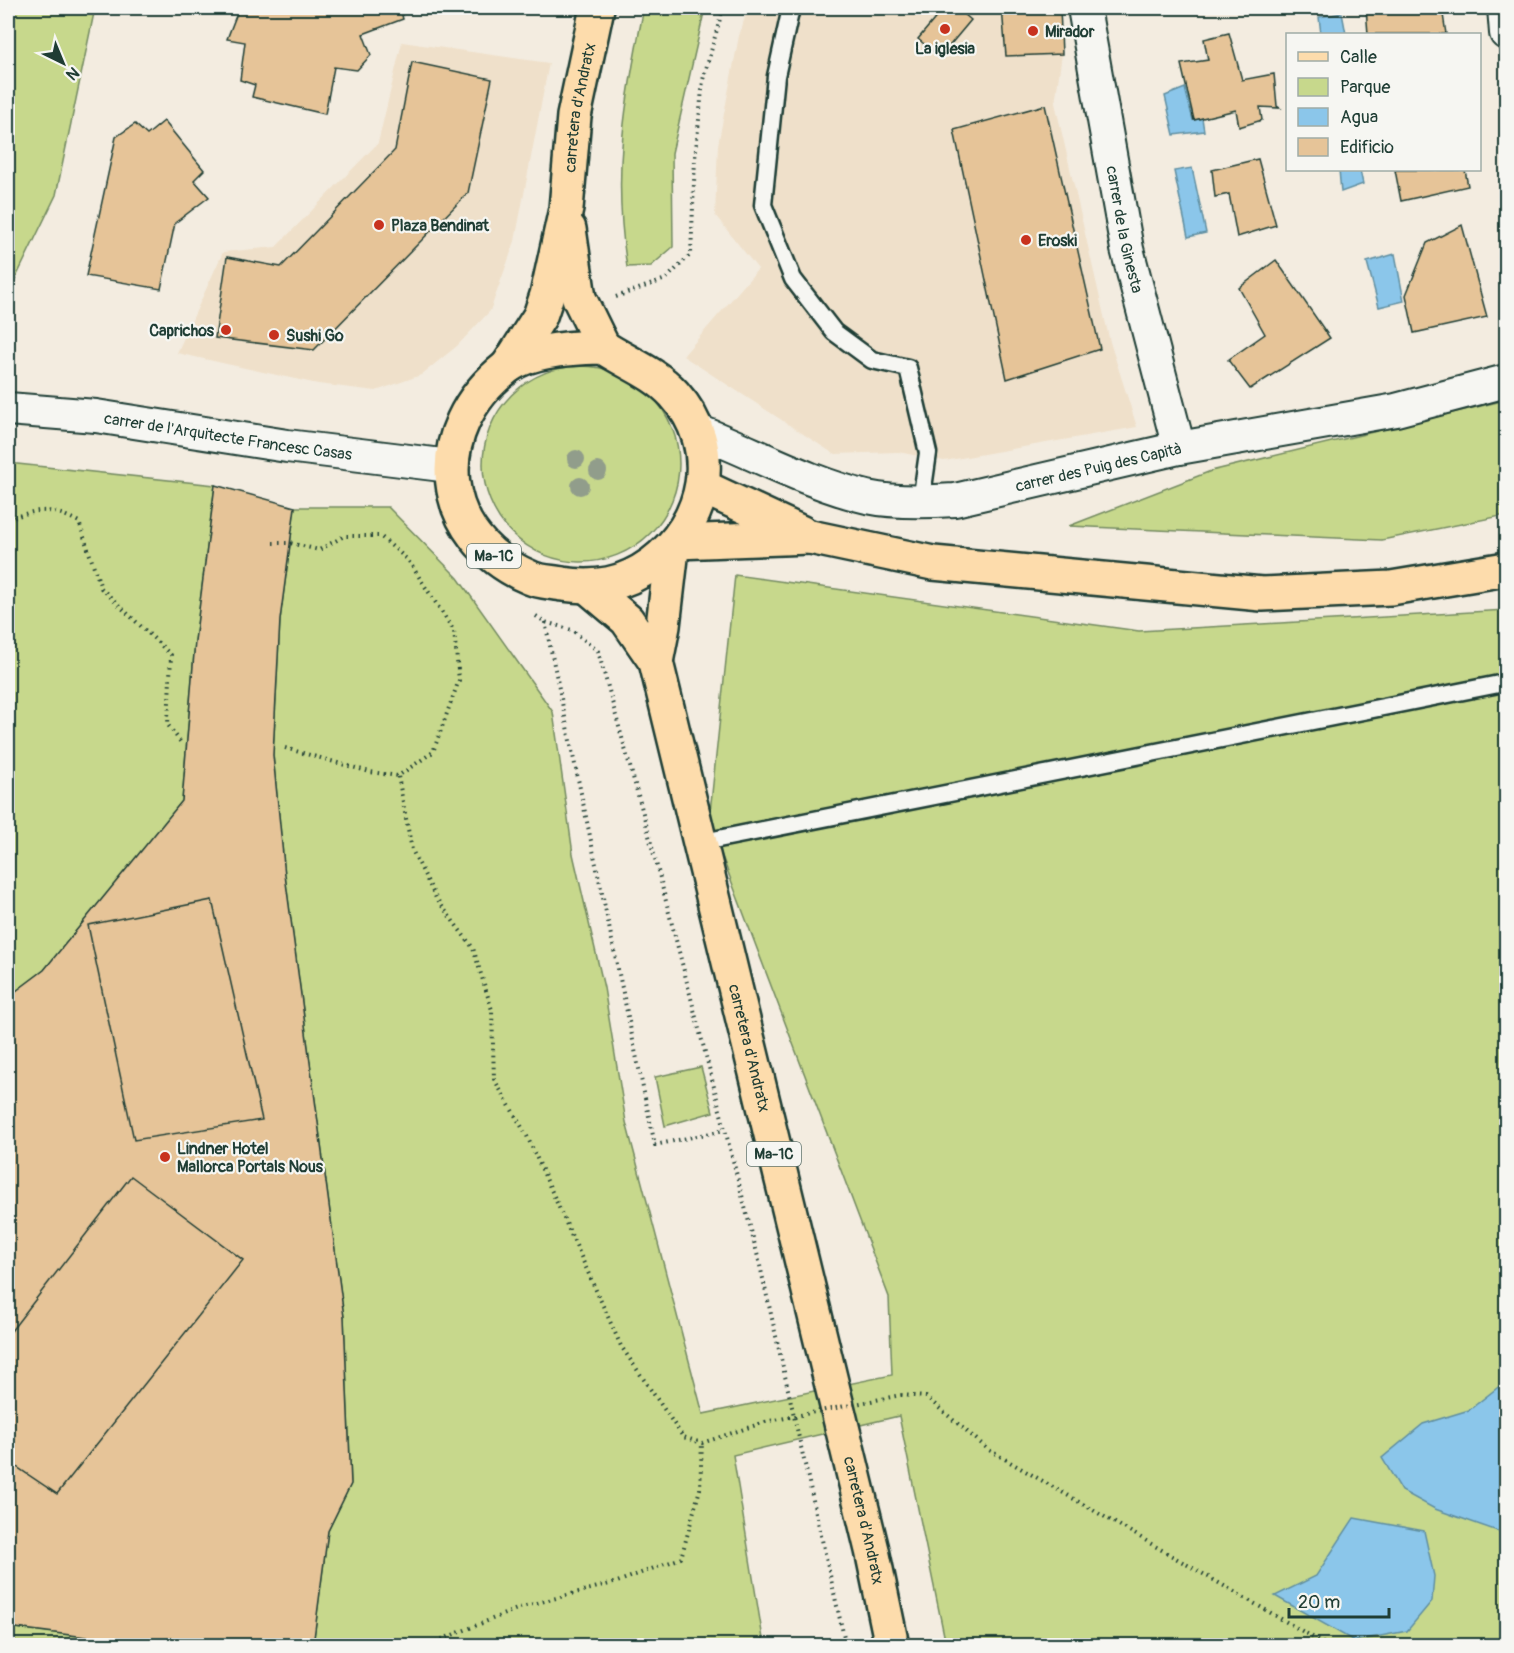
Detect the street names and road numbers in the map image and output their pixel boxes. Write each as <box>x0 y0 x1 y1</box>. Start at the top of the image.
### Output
street label: carretera d'Andratx <box>560 41 600 173</box>
street label: carrer de la Ginesta <box>1101 164 1147 295</box>
street label: carrer de l'Arquitecte Francesc Casas <box>103 408 353 465</box>
street label: carrer des Puig des Capità <box>1014 439 1183 497</box>
road number: Ma-1C <box>467 544 521 568</box>
street label: carretera d'Andratx <box>724 982 774 1114</box>
road number: Ma-1C <box>747 1142 801 1166</box>
street label: carretera d'Andratx <box>839 1454 888 1586</box>

